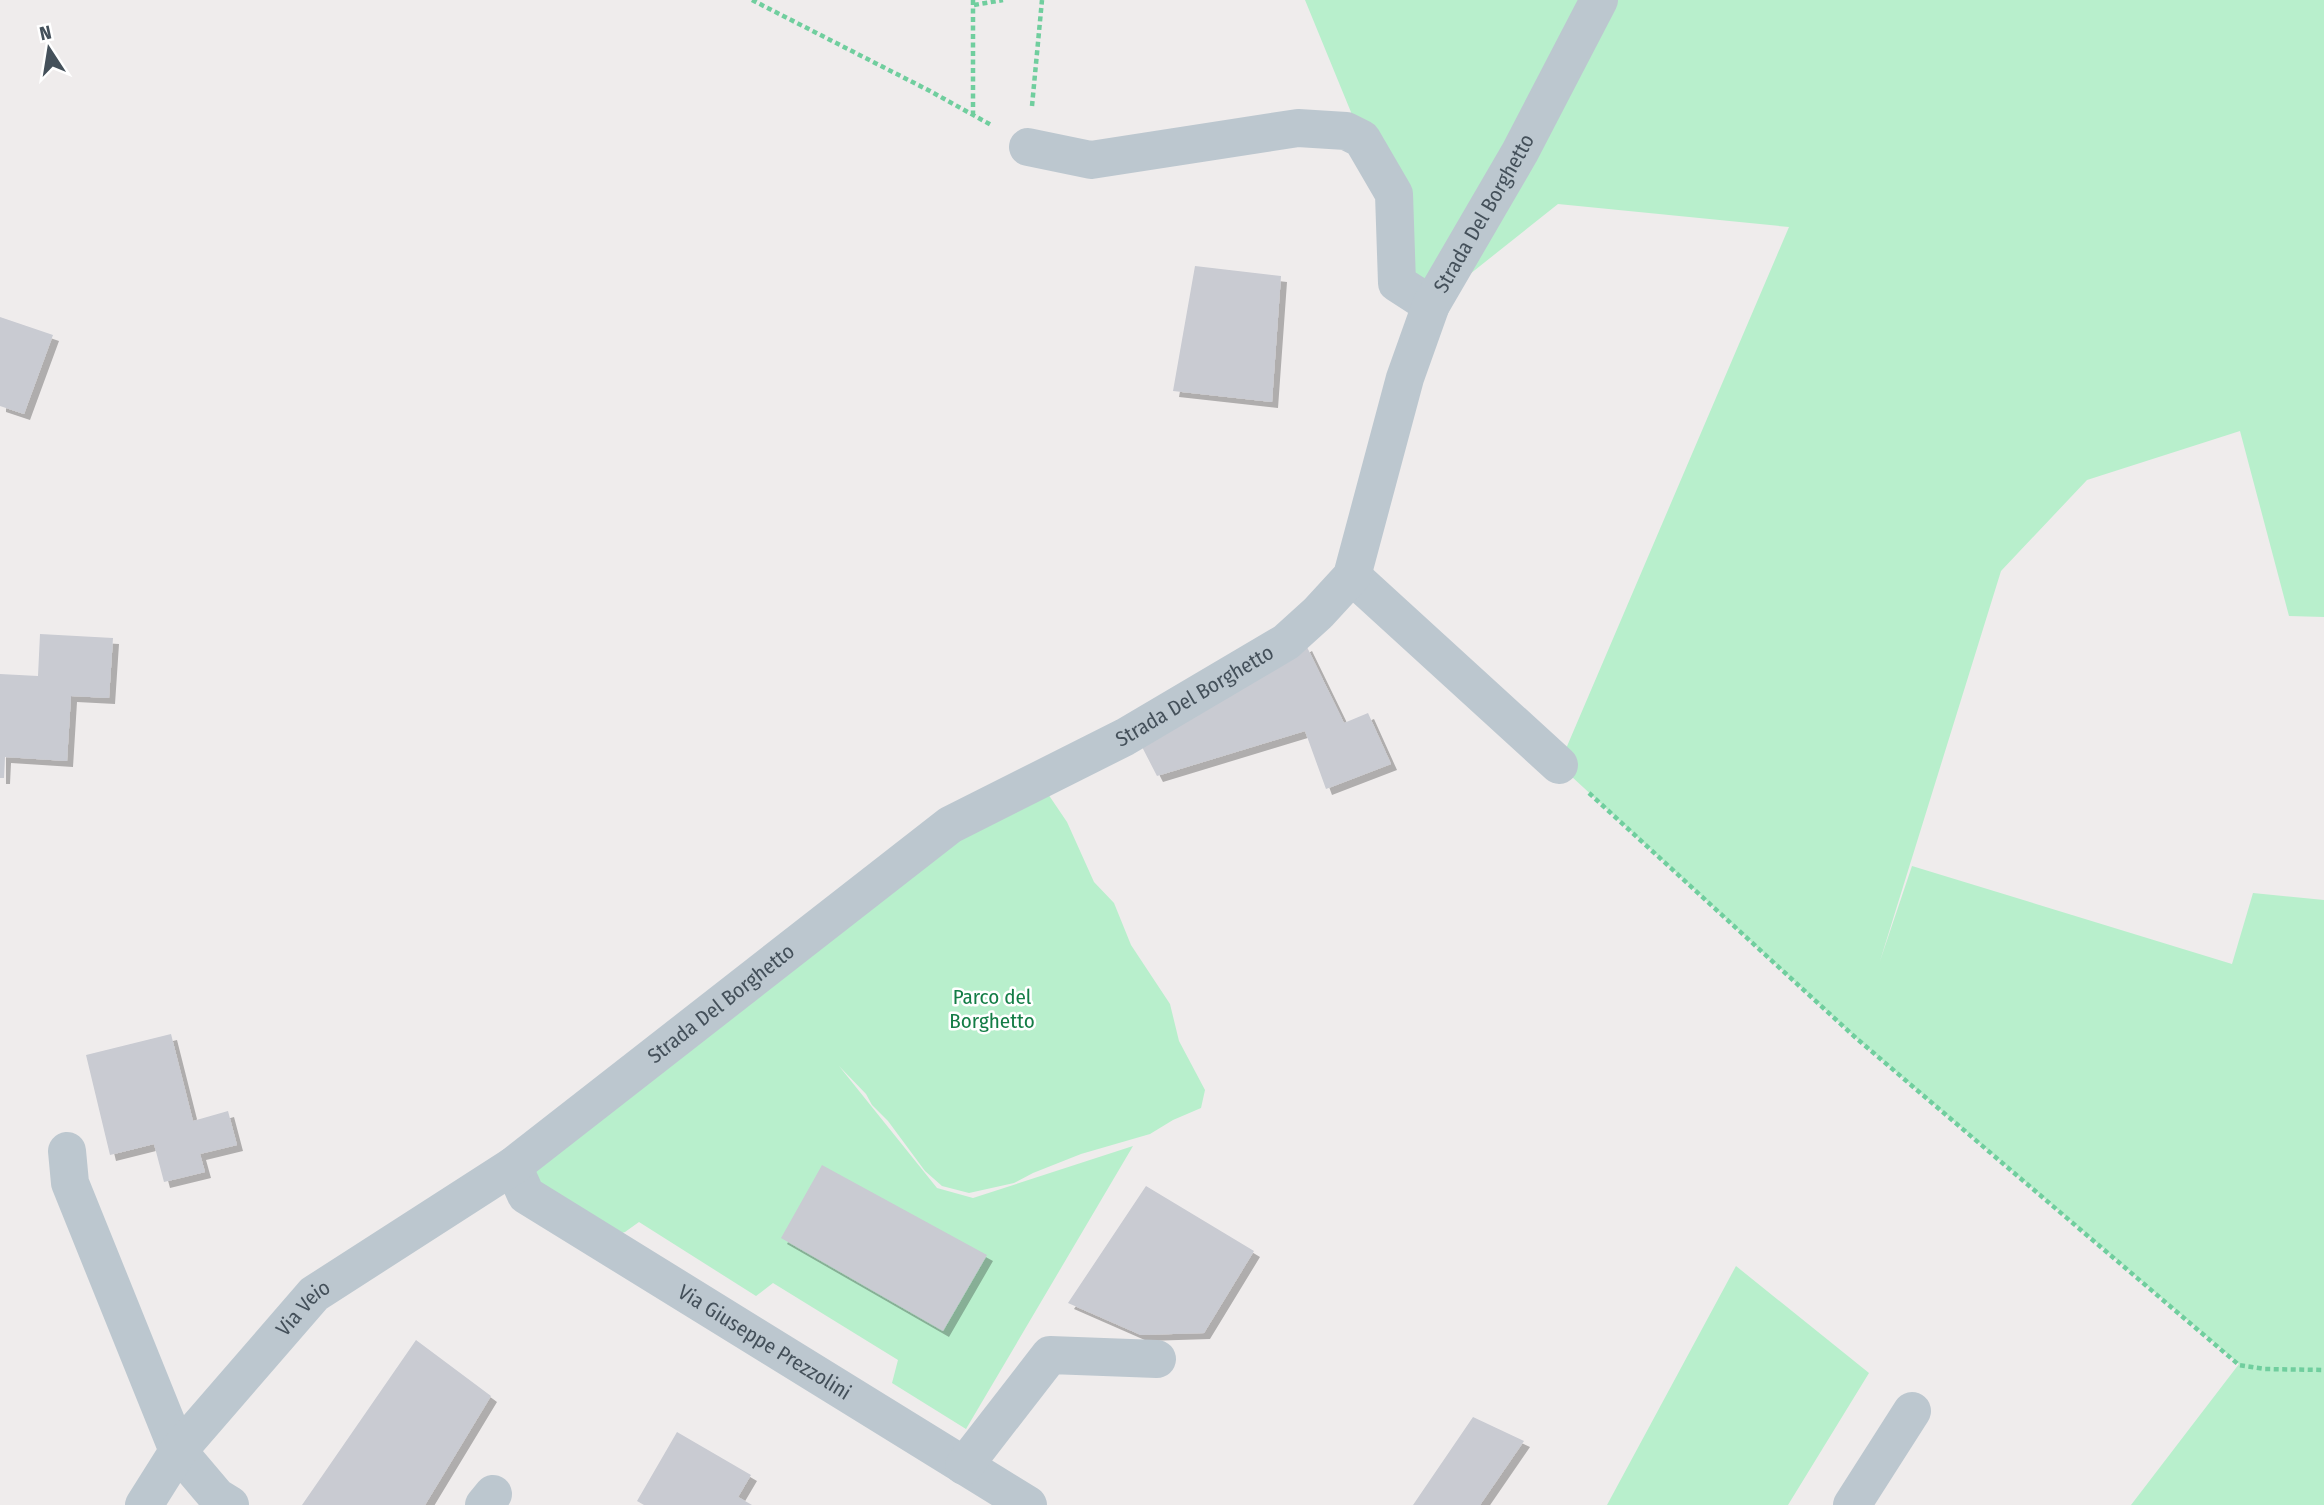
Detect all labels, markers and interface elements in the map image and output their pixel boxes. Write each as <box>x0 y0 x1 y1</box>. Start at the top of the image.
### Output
north arrow <box>14 14 84 84</box>
text: N <box>38 20 54 45</box>
street label: Strada Del Borghetto <box>1428 130 1540 298</box>
street label: Strada Del Borghetto <box>1111 639 1278 753</box>
street label: Strada Del Borghetto <box>642 938 800 1069</box>
park label: Parco del Borghetto <box>949 984 1035 1034</box>
street label: Via Veio <box>270 1274 335 1342</box>
street label: Via Giuseppe Prezzolini <box>673 1279 856 1406</box>

